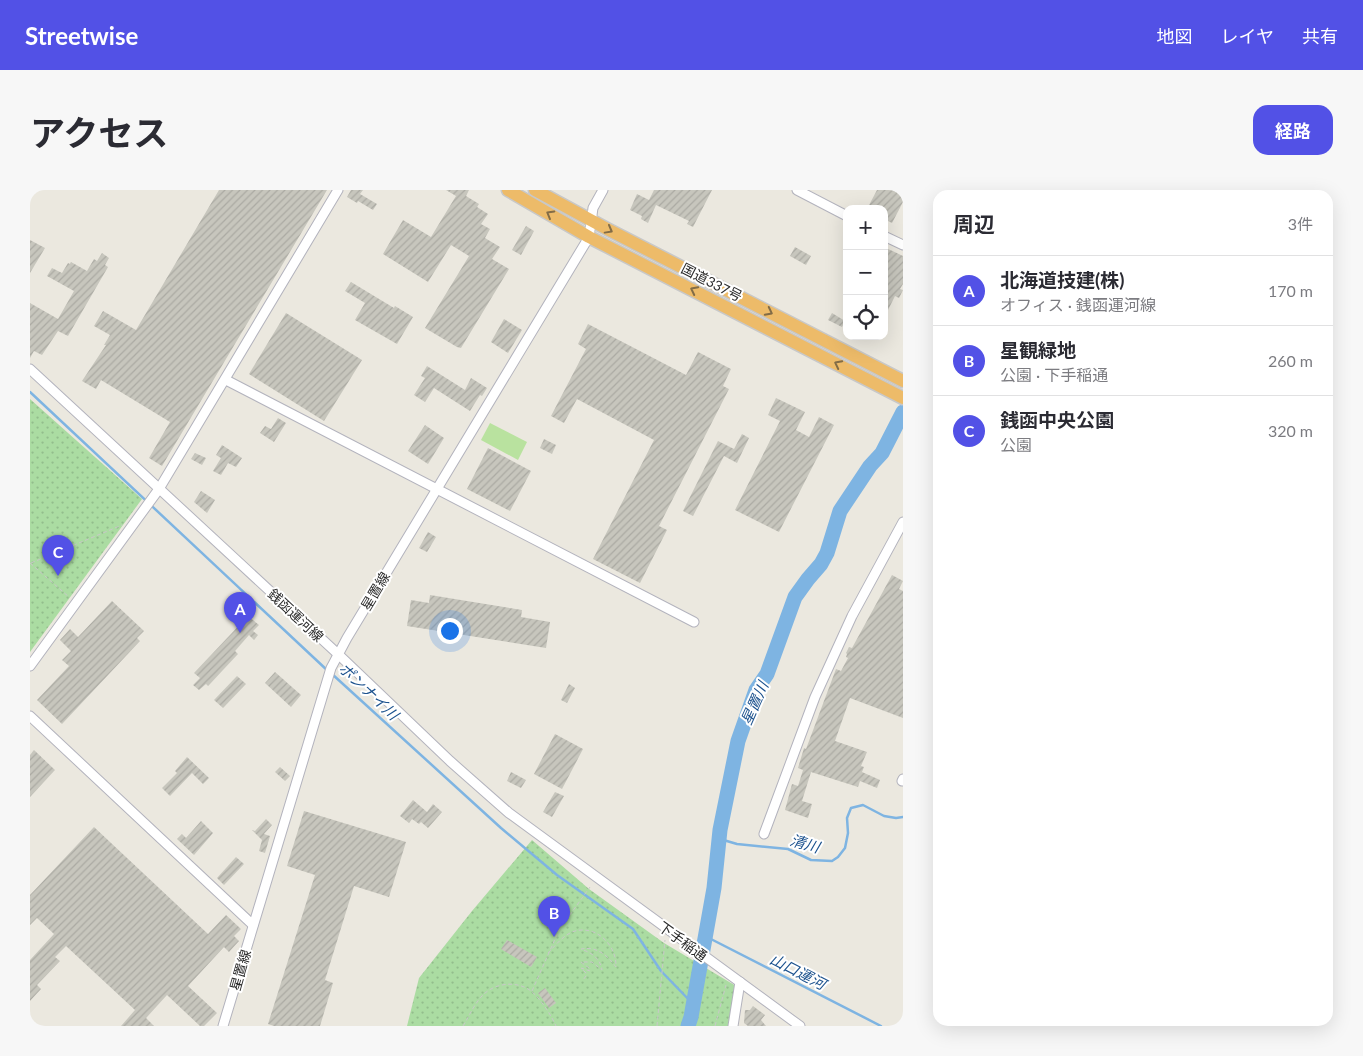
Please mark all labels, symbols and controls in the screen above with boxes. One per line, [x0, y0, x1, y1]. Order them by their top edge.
text: Streetwise [25, 21, 138, 50]
text: 地図 [1157, 25, 1193, 47]
text: レイヤ [1221, 25, 1274, 47]
text: 共有 [1302, 25, 1338, 47]
button: 経路 [1253, 105, 1333, 155]
text: アクセス [30, 111, 168, 153]
map controls [843, 205, 888, 340]
button: + [843, 205, 888, 250]
one-way arrow [546, 211, 555, 221]
text: 周辺 [953, 211, 995, 236]
text: 3件 [1288, 214, 1313, 233]
one-way arrow [604, 224, 613, 234]
button: − [843, 250, 888, 295]
street label: 国道337号 [679, 259, 745, 305]
text: 北海道技建(株) [1000, 268, 1124, 291]
text: A [963, 281, 975, 300]
text: 170 m [1268, 281, 1313, 300]
one-way arrow [690, 286, 699, 296]
button: locate [843, 295, 888, 340]
text: オフィス · 銭函運河線 [1000, 295, 1156, 314]
one-way arrow [764, 306, 773, 316]
text: 星観緑地 [1000, 338, 1076, 361]
text: B [964, 351, 974, 370]
text: 260 m [1268, 351, 1313, 370]
one-way arrow [835, 360, 844, 370]
text: 公園 · 下手稲通 [1000, 365, 1108, 384]
text: 銭函中央公園 [1000, 408, 1114, 431]
text: C [964, 421, 974, 440]
text: 320 m [1268, 421, 1313, 440]
text: 公園 [1000, 435, 1032, 454]
pin: C [42, 535, 74, 576]
street label: 星置線 [357, 569, 393, 613]
street label: 銭函運河線 [265, 585, 327, 645]
pin: A [224, 592, 256, 633]
your location [437, 618, 463, 644]
water label: ポンナイ川 [335, 659, 404, 725]
water label: 星置川 [737, 677, 772, 727]
water label: 清川 [788, 830, 824, 856]
pin: B [538, 896, 570, 937]
street label: 下手稲通 [655, 918, 711, 964]
street label: 星置線 [226, 947, 254, 993]
water label: 山口運河 [767, 949, 831, 994]

